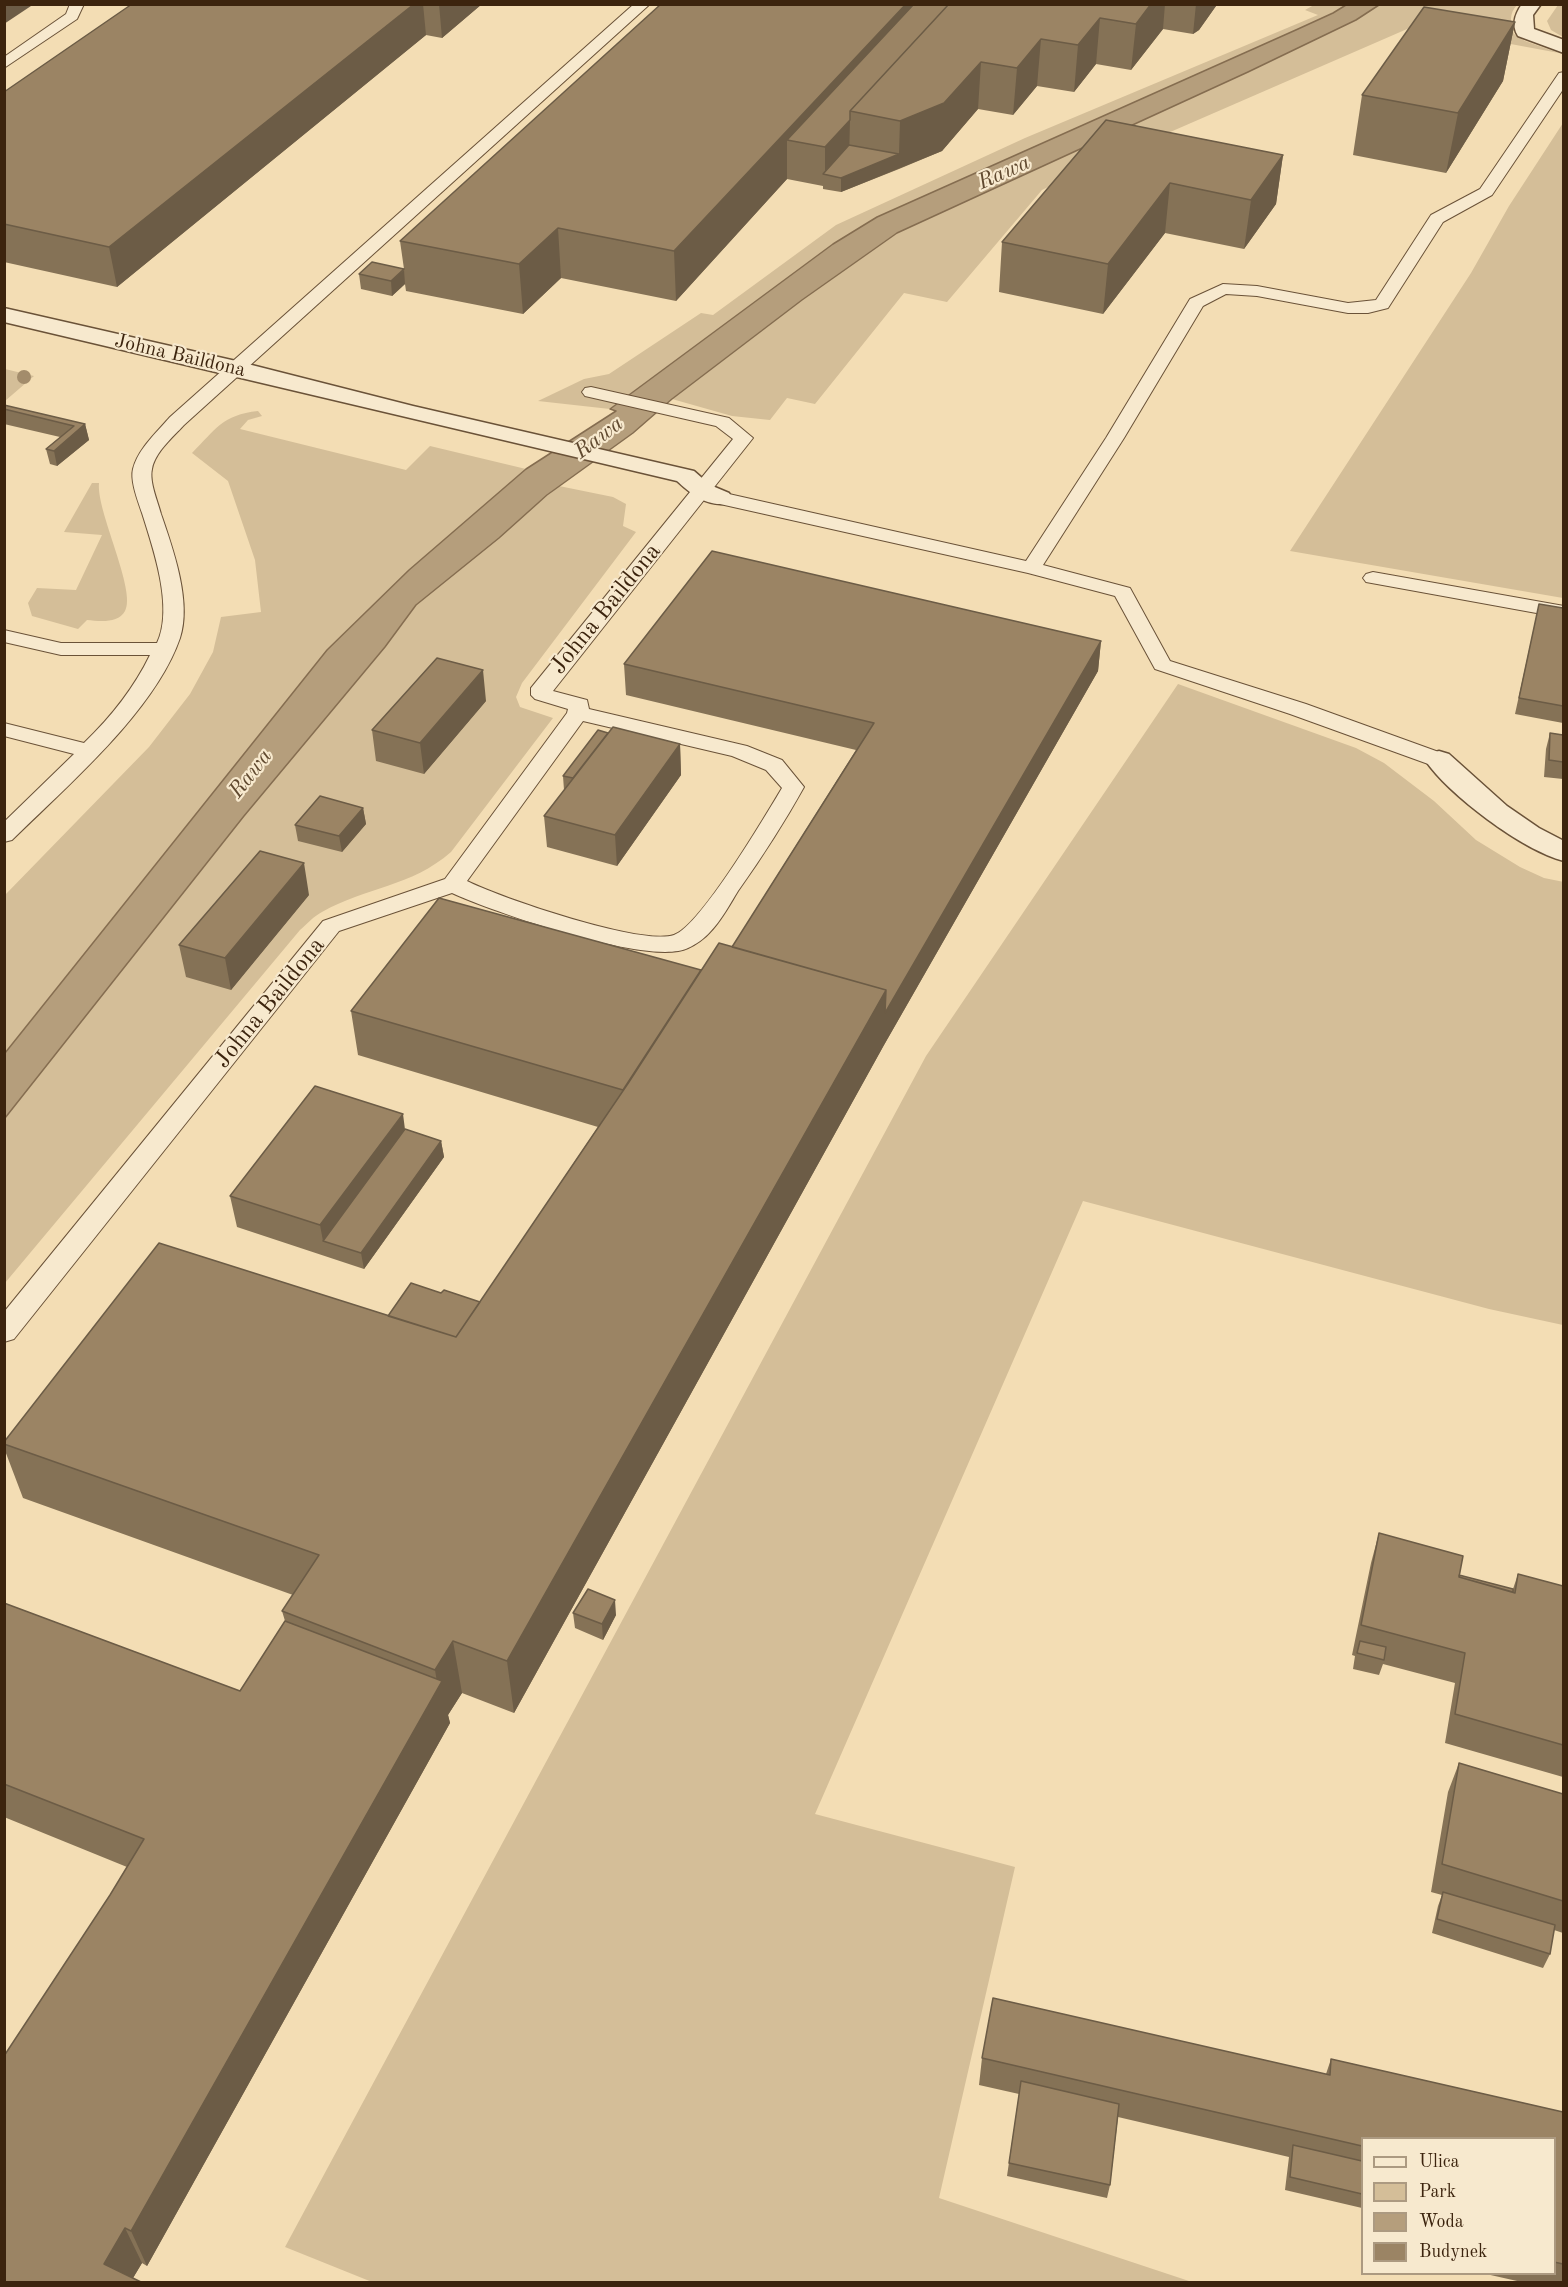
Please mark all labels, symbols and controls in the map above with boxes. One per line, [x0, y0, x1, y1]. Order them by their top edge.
water label: Rawa [973, 150, 1035, 196]
street label: Johna Baildona [112, 329, 248, 383]
water label: Rawa [569, 411, 629, 465]
street label: Johna Baildona [544, 538, 668, 680]
water label: Rawa [224, 744, 278, 804]
street label: Johna Baildona [208, 932, 332, 1074]
legend [1361, 2137, 1556, 2275]
text: Ulica [1419, 2153, 1460, 2171]
text: Park [1419, 2183, 1456, 2201]
text: Woda [1419, 2213, 1464, 2231]
text: Budynek [1419, 2243, 1487, 2261]

